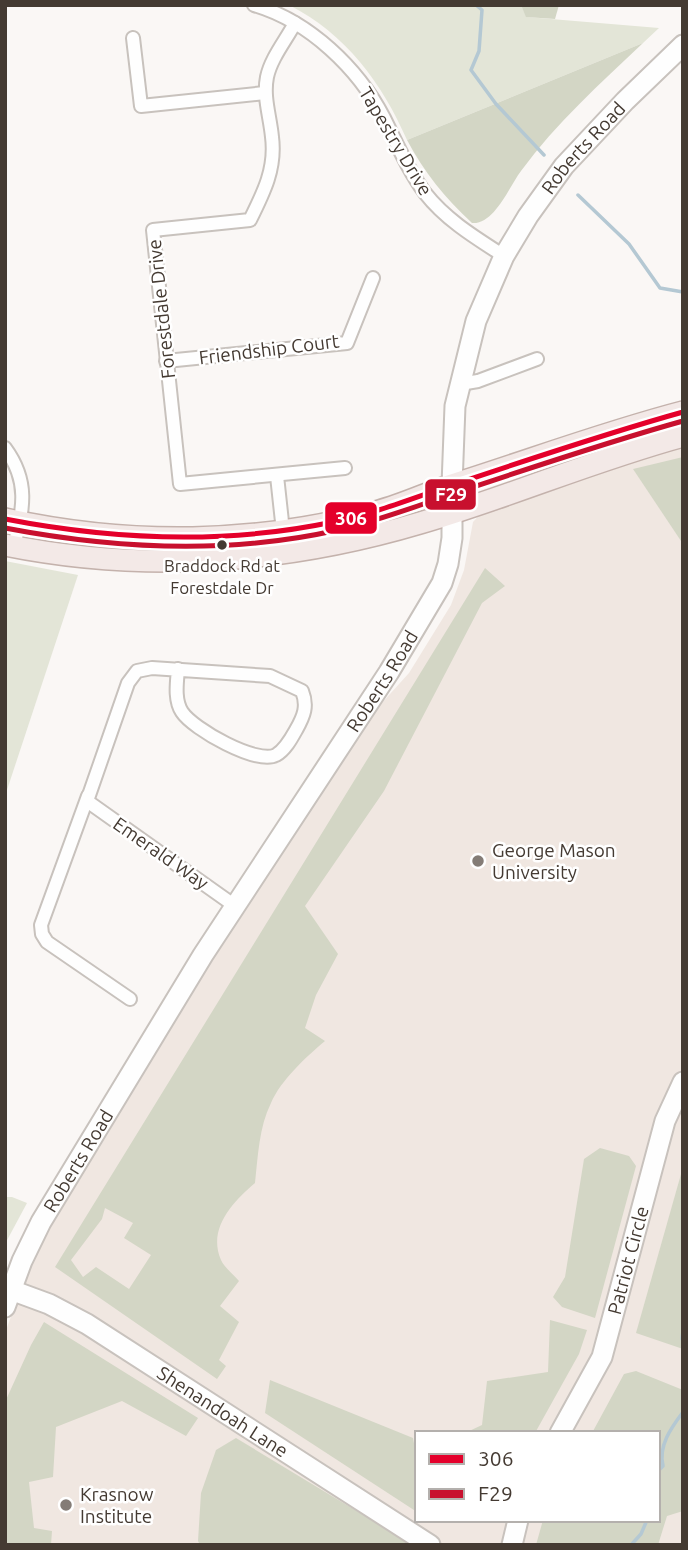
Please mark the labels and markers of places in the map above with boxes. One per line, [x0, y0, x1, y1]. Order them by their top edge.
marker: Braddock Rd at Forestdale Dr [215, 538, 229, 552]
place label: Braddock Rd at Forestdale Dr [164, 556, 280, 597]
place label: George Mason University [492, 839, 616, 883]
marker: George Mason University [470, 853, 486, 869]
place label: Krasnow Institute [80, 1483, 154, 1527]
marker: Krasnow Institute [58, 1497, 74, 1513]

